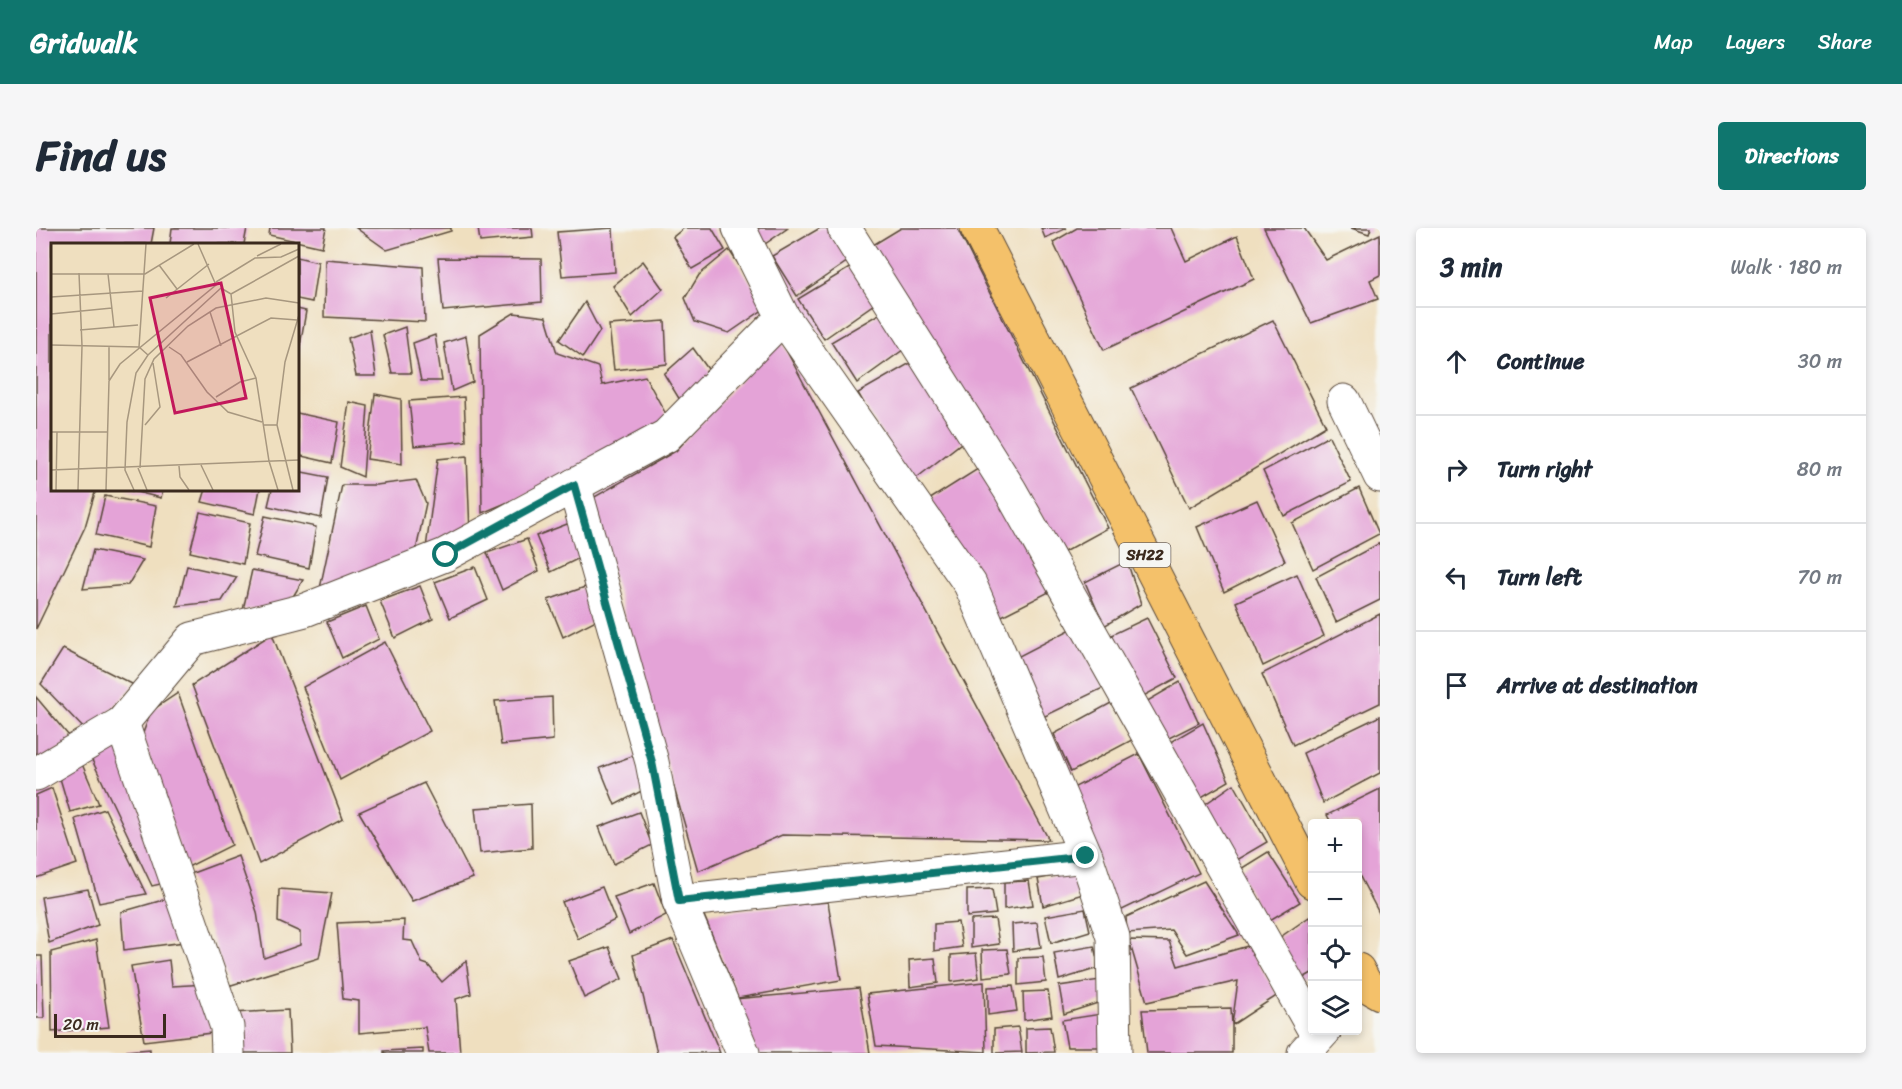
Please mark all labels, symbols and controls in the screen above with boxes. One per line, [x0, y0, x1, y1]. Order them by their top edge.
text: Gridwalk [30, 18, 138, 67]
text: Map [1654, 23, 1693, 61]
text: Layers [1726, 23, 1785, 61]
text: Share [1818, 23, 1872, 61]
text: Find us [36, 119, 166, 193]
button: Directions [1718, 122, 1866, 190]
inset map [51, 243, 298, 490]
text: 3 min [1440, 244, 1502, 290]
text: Walk · 180 m [1731, 250, 1842, 285]
text: Continue [1497, 342, 1585, 381]
text: 30 m [1798, 344, 1842, 379]
icon: ahead [1440, 345, 1473, 378]
text: Turn right [1497, 450, 1592, 489]
text: 80 m [1797, 452, 1842, 487]
icon: right [1440, 453, 1473, 486]
route start [432, 541, 458, 567]
road number: SH22 [1120, 543, 1170, 567]
text: Turn left [1497, 558, 1582, 597]
text: 70 m [1797, 560, 1842, 595]
icon: left [1440, 561, 1473, 594]
text: Arrive at destination [1497, 666, 1698, 705]
icon: arrive [1440, 669, 1473, 702]
map controls [1308, 819, 1362, 1035]
button: + [1308, 819, 1362, 873]
route end [1072, 842, 1098, 868]
button: − [1308, 873, 1362, 927]
button: locate [1308, 927, 1362, 981]
button: layers [1308, 981, 1362, 1035]
text: 20 m [63, 1010, 99, 1039]
scale bar [54, 1011, 166, 1038]

